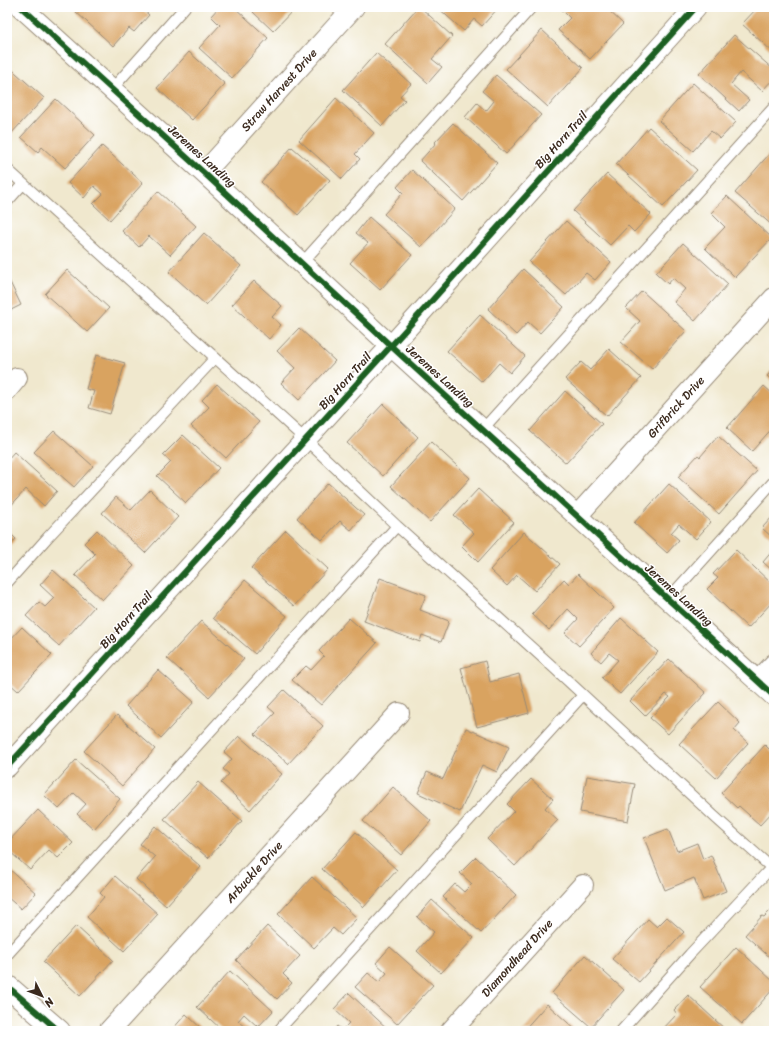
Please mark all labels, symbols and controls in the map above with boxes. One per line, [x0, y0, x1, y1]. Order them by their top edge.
street label: Straw Harvest Drive [235, 43, 323, 137]
street label: Big Horn Trail [529, 106, 594, 174]
street label: Jeremes Landing [162, 118, 241, 193]
street label: Jeremes Landing [400, 338, 479, 413]
street label: Big Horn Trail [313, 347, 378, 415]
street label: Grifbrick Drive [642, 371, 710, 443]
street label: Jeremes Landing [639, 557, 718, 632]
street label: Big Horn Trail [94, 586, 159, 654]
street label: Arbuckle Drive [219, 836, 288, 909]
street label: Diamondhead Drive [476, 914, 558, 1002]
north arrow [22, 976, 62, 1016]
text: N [39, 992, 59, 1012]

